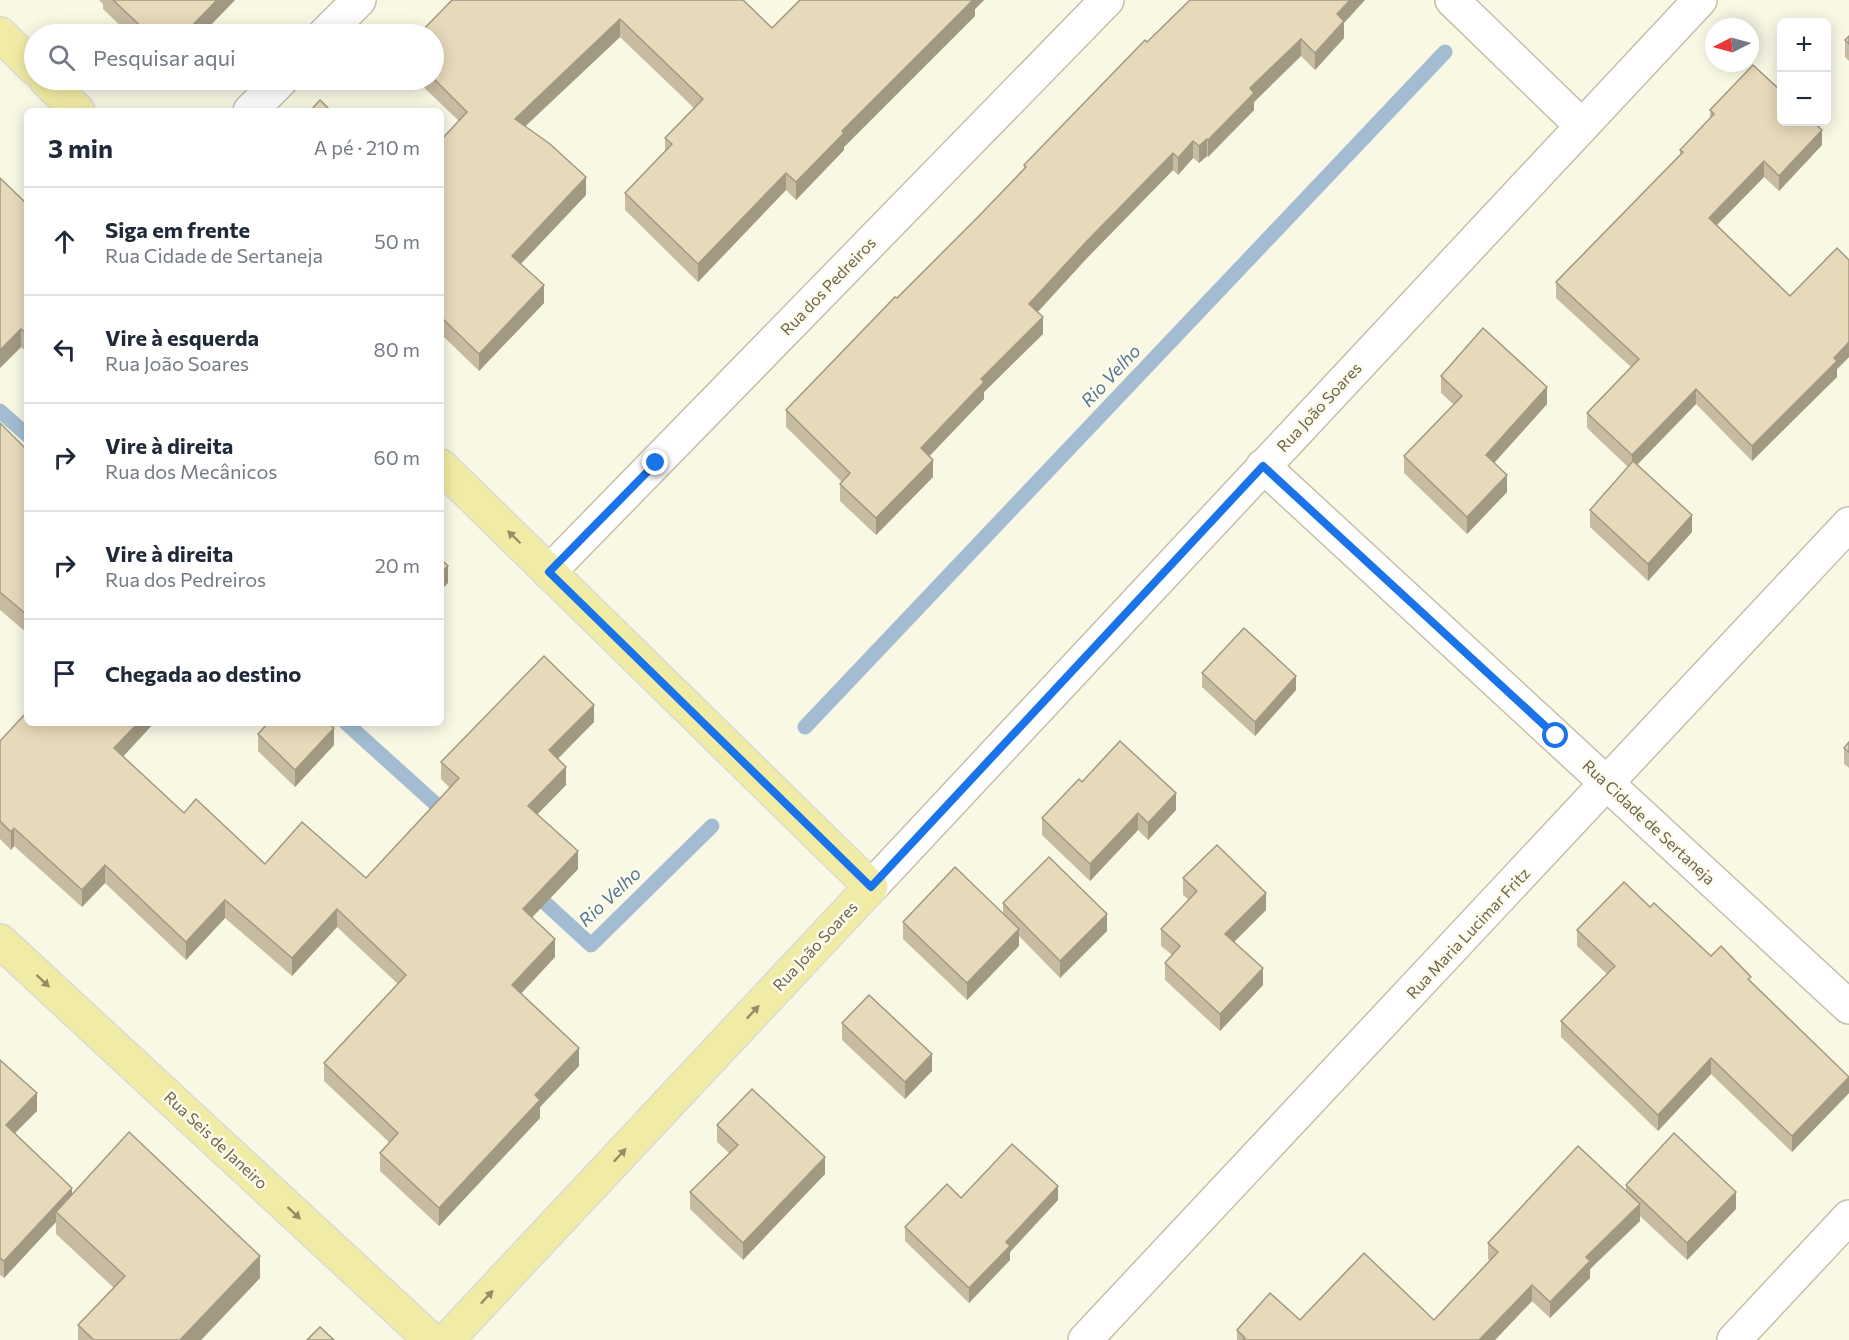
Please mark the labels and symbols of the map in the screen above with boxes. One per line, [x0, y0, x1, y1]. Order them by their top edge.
north arrow [1705, 18, 1759, 72]
street label: Rua dos Pedreiros [776, 233, 879, 339]
water label: Rio Velho [1076, 340, 1145, 411]
street label: Rua João Soares [1272, 358, 1365, 455]
route end [642, 449, 668, 475]
one-way arrow [507, 531, 521, 545]
route start [1542, 722, 1568, 748]
street label: Rua Cidade de Sertaneja [1579, 755, 1720, 888]
water label: Rio Velho [574, 862, 645, 931]
street label: Rua Maria Lucimar Fritz [1402, 863, 1533, 1002]
street label: Rua João Soares [768, 897, 861, 994]
one-way arrow [36, 973, 50, 987]
one-way arrow [746, 1005, 760, 1020]
street label: Rua Seis de Janeiro [161, 1087, 272, 1192]
one-way arrow [613, 1148, 626, 1163]
one-way arrow [286, 1206, 301, 1219]
one-way arrow [479, 1291, 493, 1305]

